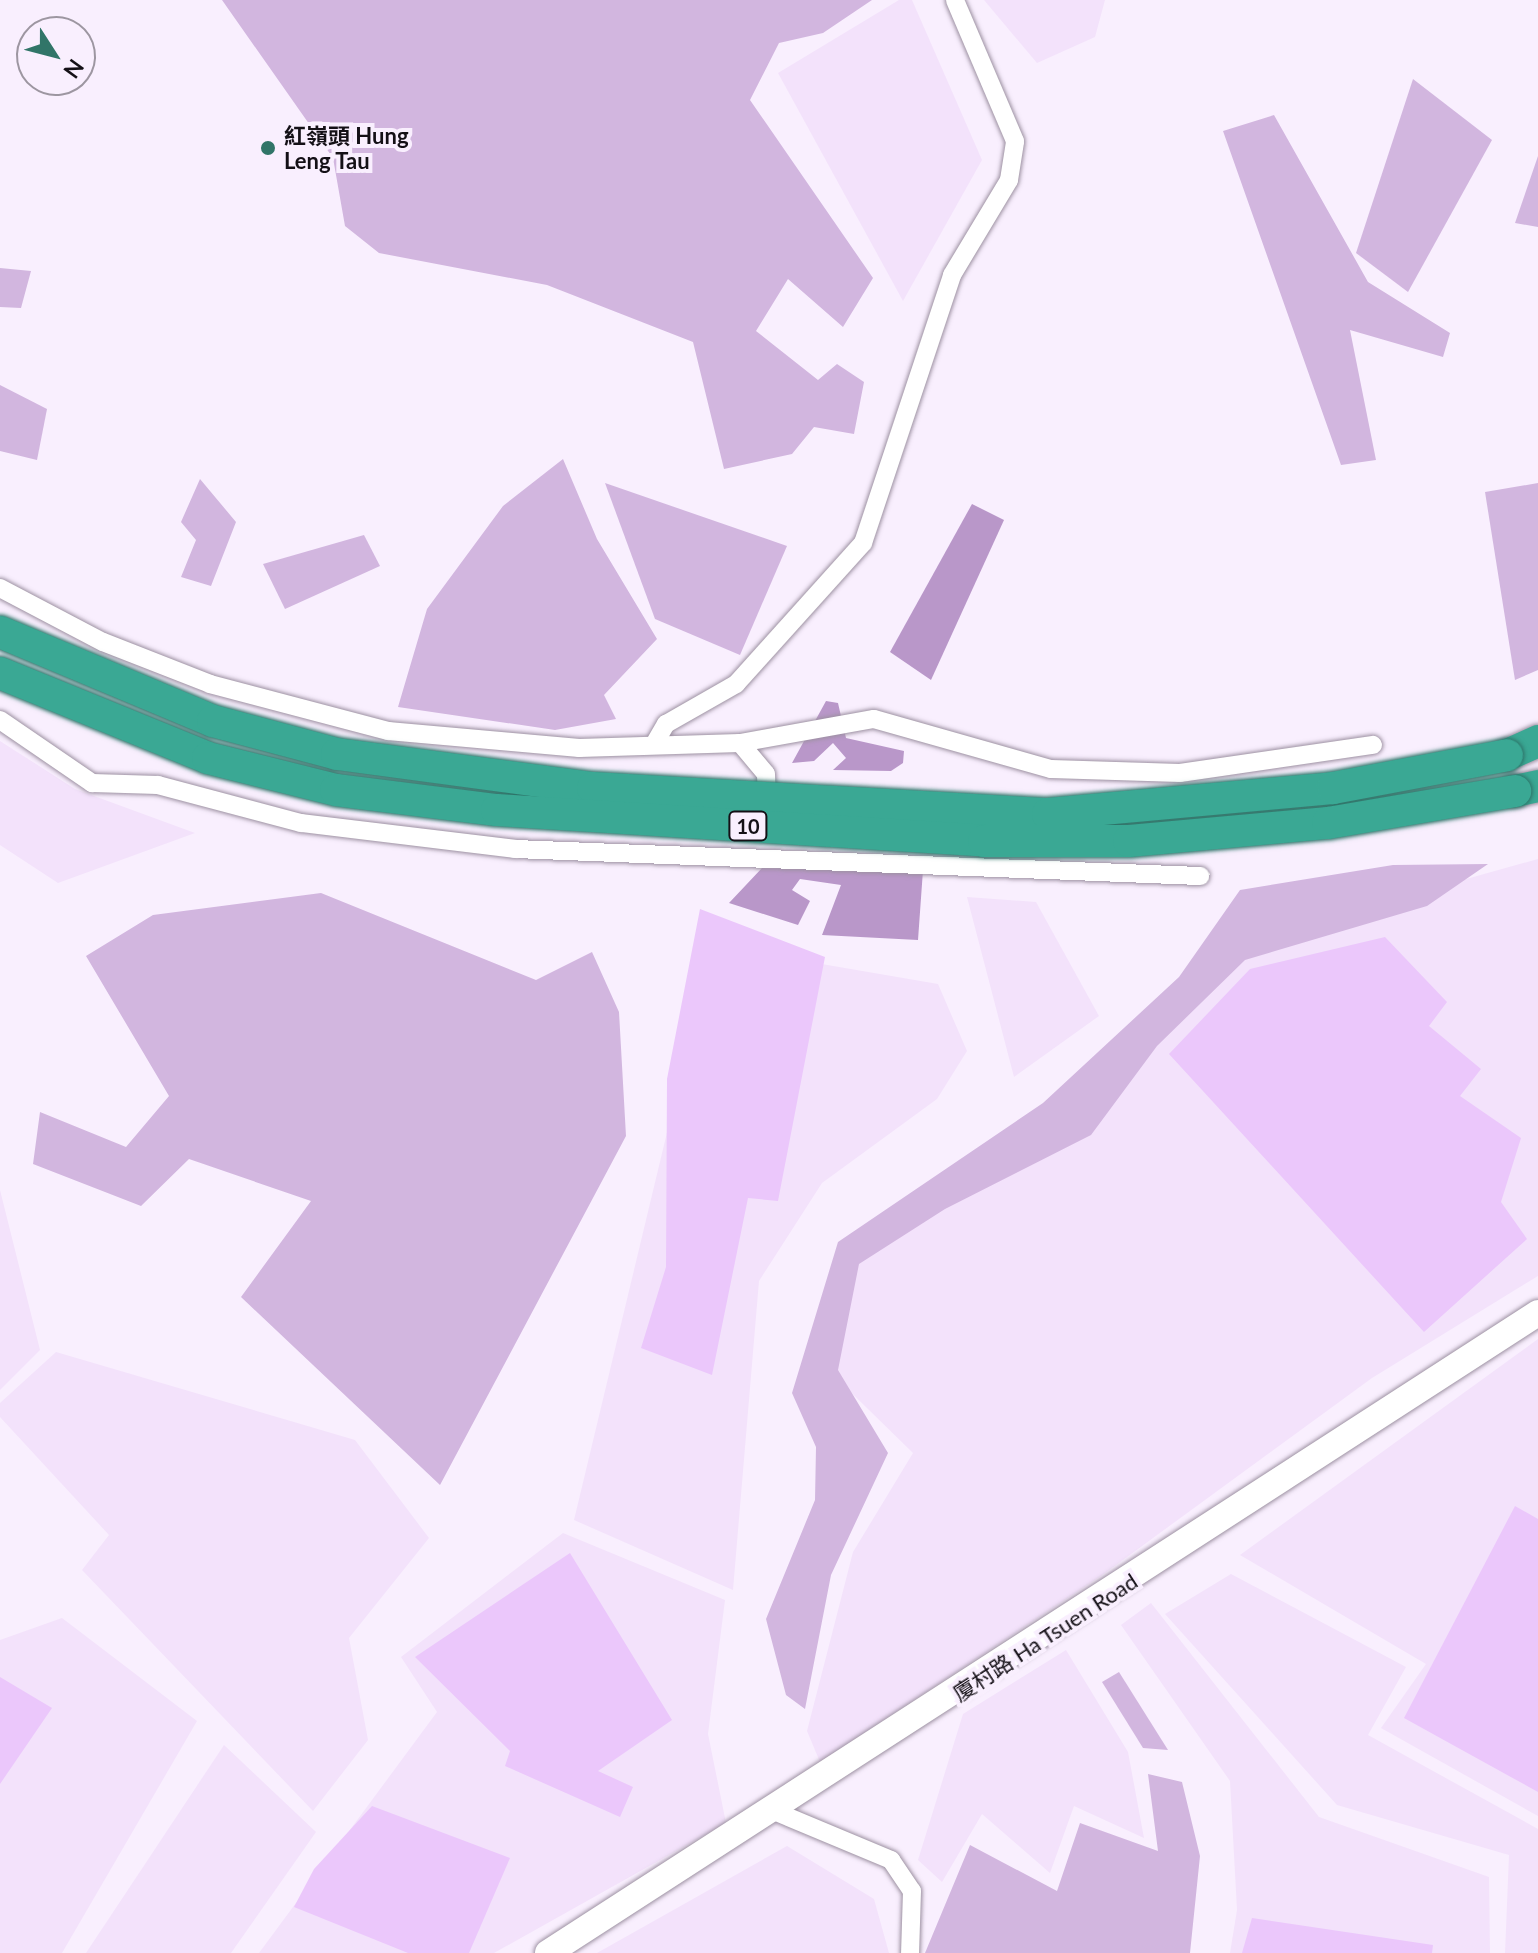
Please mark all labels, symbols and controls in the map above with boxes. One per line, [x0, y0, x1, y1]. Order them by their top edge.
north arrow [16, 16, 96, 96]
text: N [58, 54, 90, 84]
place label: 紅嶺頭 Hung Leng Tau [284, 122, 409, 174]
marker: 紅嶺頭 Hung Leng Tau [259, 139, 277, 157]
road number: 10 [728, 810, 768, 842]
street label: 廈村路 Ha Tsuen Road [948, 1567, 1142, 1707]

